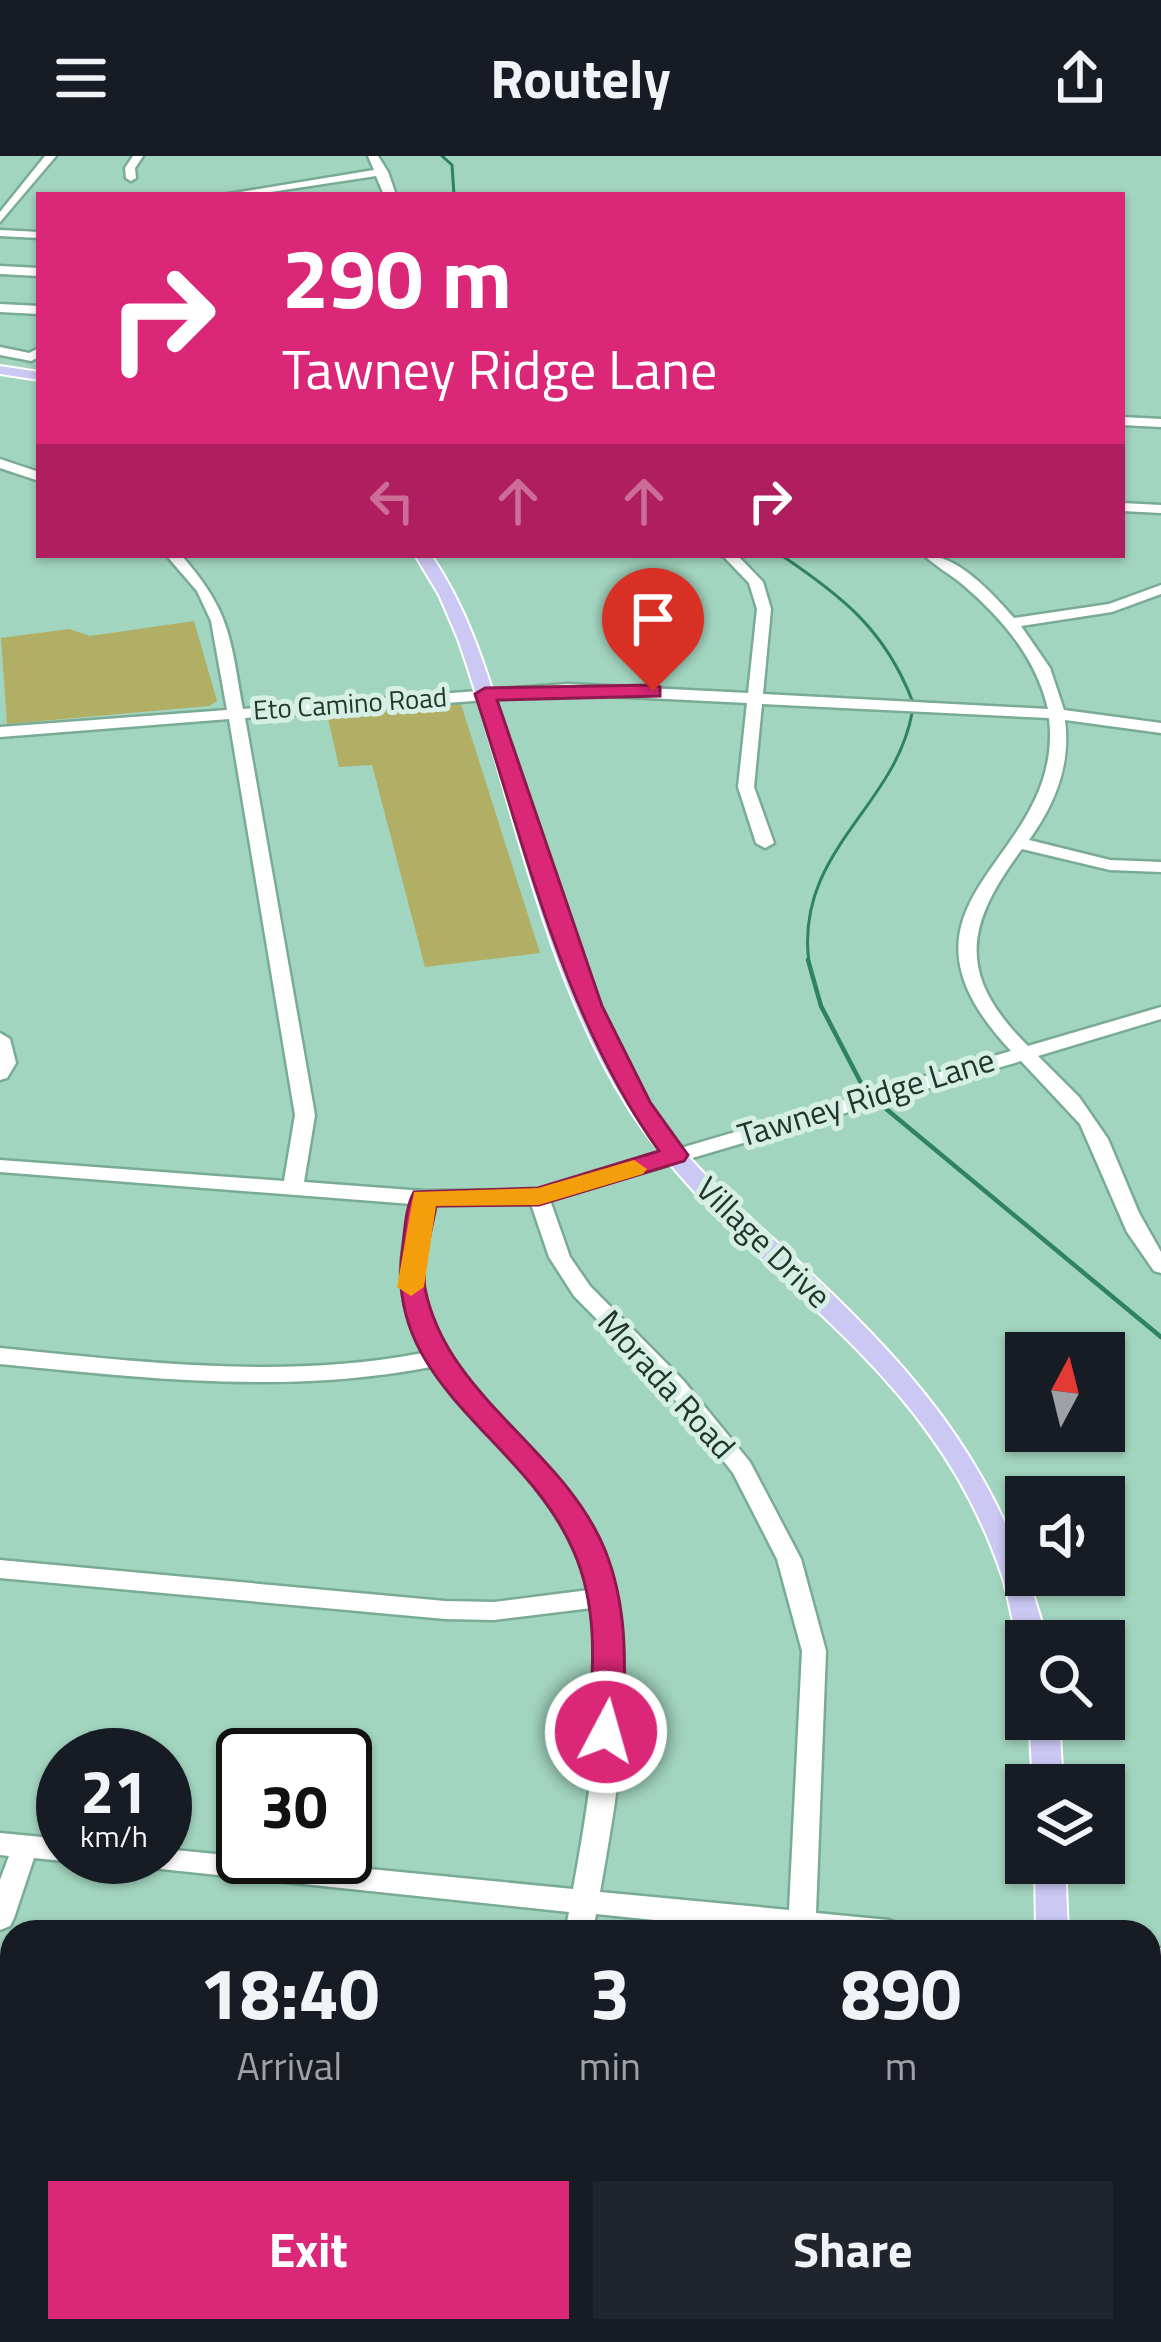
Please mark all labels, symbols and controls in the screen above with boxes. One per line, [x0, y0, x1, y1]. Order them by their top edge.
text: Routely [490, 37, 671, 119]
icon: menu [48, 45, 114, 111]
icon: share [1047, 45, 1113, 111]
text: 290 m [282, 213, 512, 341]
icon: right [84, 240, 240, 396]
text: Tawney Ridge Lane [282, 328, 717, 410]
icon: left [359, 468, 425, 534]
icon: ahead [485, 468, 551, 534]
icon: ahead [611, 468, 677, 534]
icon: right [737, 468, 803, 534]
pin [602, 568, 704, 691]
icon: arrive [620, 586, 686, 652]
street label: Eto Camino Road [252, 675, 448, 730]
street label: Tawney Ridge Lane [731, 1034, 1001, 1160]
street label: Village Drive [685, 1165, 843, 1319]
street label: Morada Road [586, 1298, 748, 1470]
north arrow [1005, 1332, 1125, 1452]
map controls [1005, 1332, 1125, 1884]
button: sound [1005, 1476, 1125, 1596]
button: search [1005, 1620, 1125, 1740]
position arrow [543, 1669, 669, 1795]
speed limit sign: 30 [216, 1728, 372, 1884]
text: 21 [80, 1745, 148, 1836]
button: layers [1005, 1764, 1125, 1884]
text: km/h [80, 1813, 148, 1859]
text: 18:40 [200, 1937, 379, 2047]
text: 3 [590, 1937, 630, 2047]
text: 890 [840, 1937, 961, 2047]
text: Arrival [237, 2036, 342, 2095]
text: min [579, 2036, 641, 2095]
text: m [885, 2036, 917, 2095]
button: Exit [48, 2181, 569, 2319]
button: Share [593, 2181, 1113, 2319]

